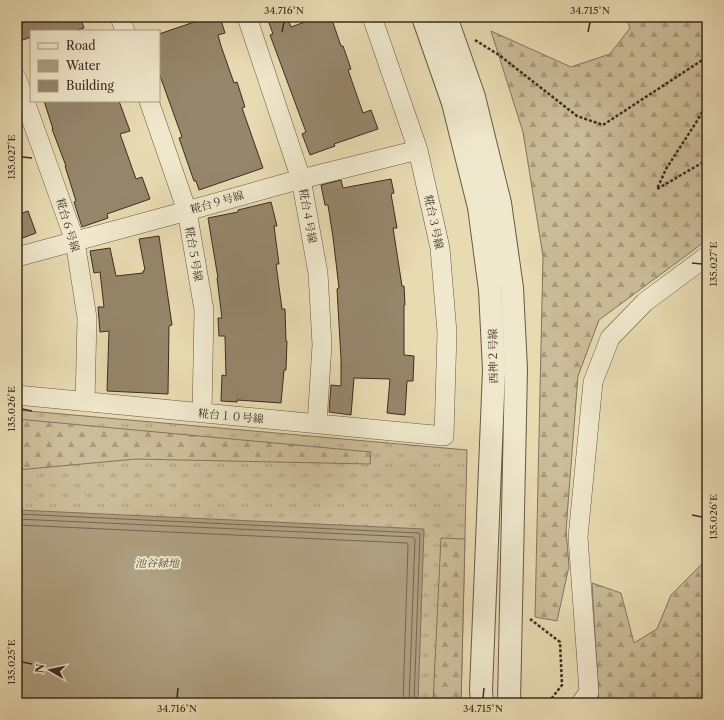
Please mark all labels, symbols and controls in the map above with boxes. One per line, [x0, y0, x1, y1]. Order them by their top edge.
text: 34.716°N [264, 4, 304, 17]
text: 34.715°N [570, 4, 610, 17]
legend [30, 30, 160, 102]
text: Road [66, 38, 96, 53]
text: Water [65, 58, 100, 73]
text: Building [66, 78, 114, 93]
text: 135.027°E [5, 134, 18, 179]
street label: 糀台９号線 [189, 188, 245, 216]
street label: 糀台４号線 [296, 188, 320, 244]
street label: 糀台３号線 [421, 194, 447, 250]
street label: 糀台６号線 [53, 197, 83, 253]
street label: 糀台５号線 [182, 226, 206, 282]
text: 135.027°E [707, 241, 720, 286]
street label: 西神２号線 [486, 328, 500, 384]
text: 135.026°E [5, 386, 18, 432]
street label: 糀台１０号線 [198, 406, 264, 426]
text: 135.026°E [707, 494, 720, 540]
park label: 池谷緑地 [135, 556, 180, 570]
text: 135.025°E [5, 639, 18, 685]
north arrow [30, 650, 70, 690]
text: N [32, 662, 48, 674]
text: 34.716°N [157, 702, 197, 715]
text: 34.715°N [463, 702, 503, 715]

